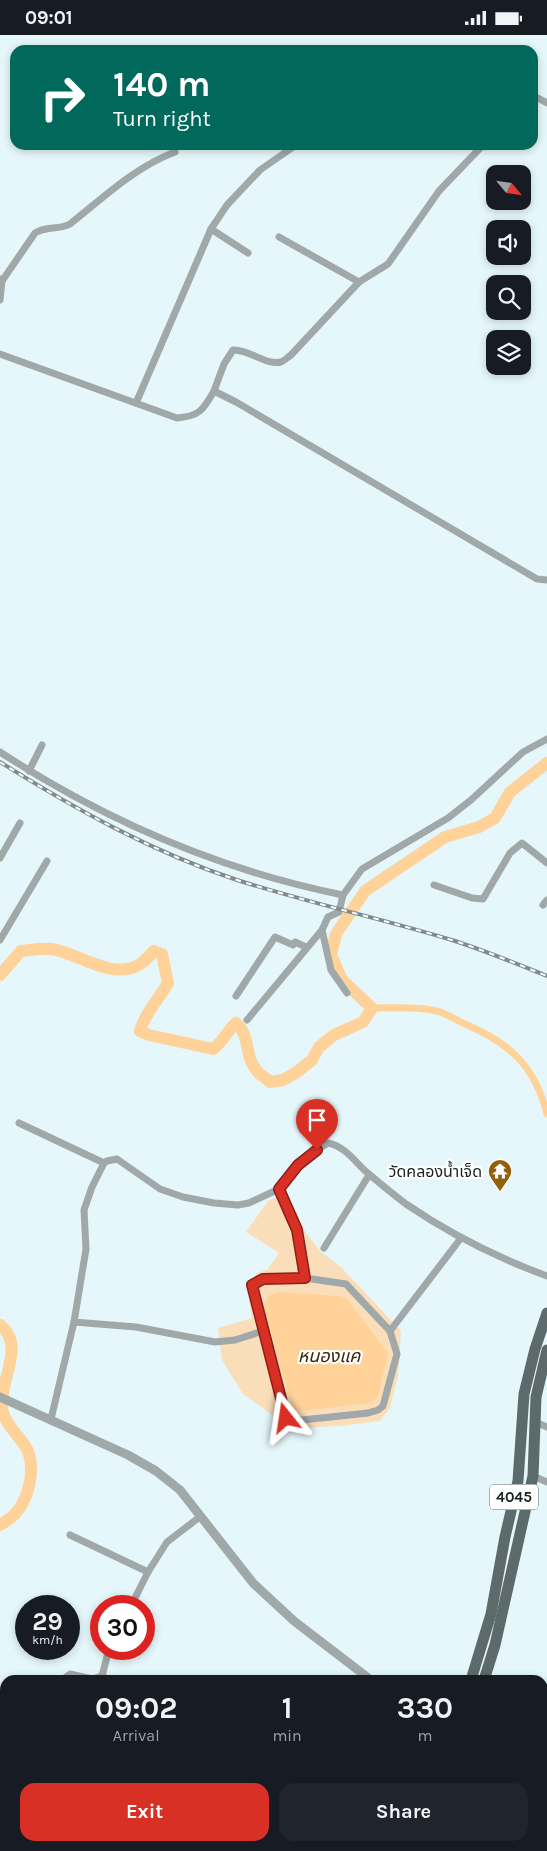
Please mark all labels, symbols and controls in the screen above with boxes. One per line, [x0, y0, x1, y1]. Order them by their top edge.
text: 09:01 [25, 7, 73, 29]
text: 140 m [113, 64, 211, 105]
icon: right [30, 65, 95, 130]
text: Turn right [113, 106, 211, 132]
north arrow [486, 165, 531, 210]
map controls [486, 165, 531, 375]
button: sound [486, 220, 531, 265]
button: search [486, 275, 531, 320]
button: layers [486, 330, 531, 375]
pin [296, 1099, 338, 1150]
icon: arrive [303, 1106, 331, 1134]
temple icon: วัดคลองน้ำเจ็ด [487, 1158, 513, 1192]
place label: วัดคลองน้ำเจ็ด [389, 1160, 482, 1181]
water label: หนองแค [298, 1345, 361, 1367]
position arrow [259, 1391, 311, 1443]
road number: 4045 [490, 1485, 538, 1509]
speed limit sign: 30 [90, 1595, 155, 1660]
text: 29 [32, 1607, 63, 1636]
text: km/h [32, 1633, 63, 1647]
text: 09:02 [95, 1690, 177, 1726]
text: 1 [282, 1690, 292, 1726]
text: 330 [397, 1690, 453, 1726]
text: Arrival [113, 1726, 160, 1745]
text: min [272, 1726, 302, 1745]
text: m [417, 1726, 432, 1745]
button: Exit [20, 1783, 269, 1841]
button: Share [279, 1783, 528, 1841]

